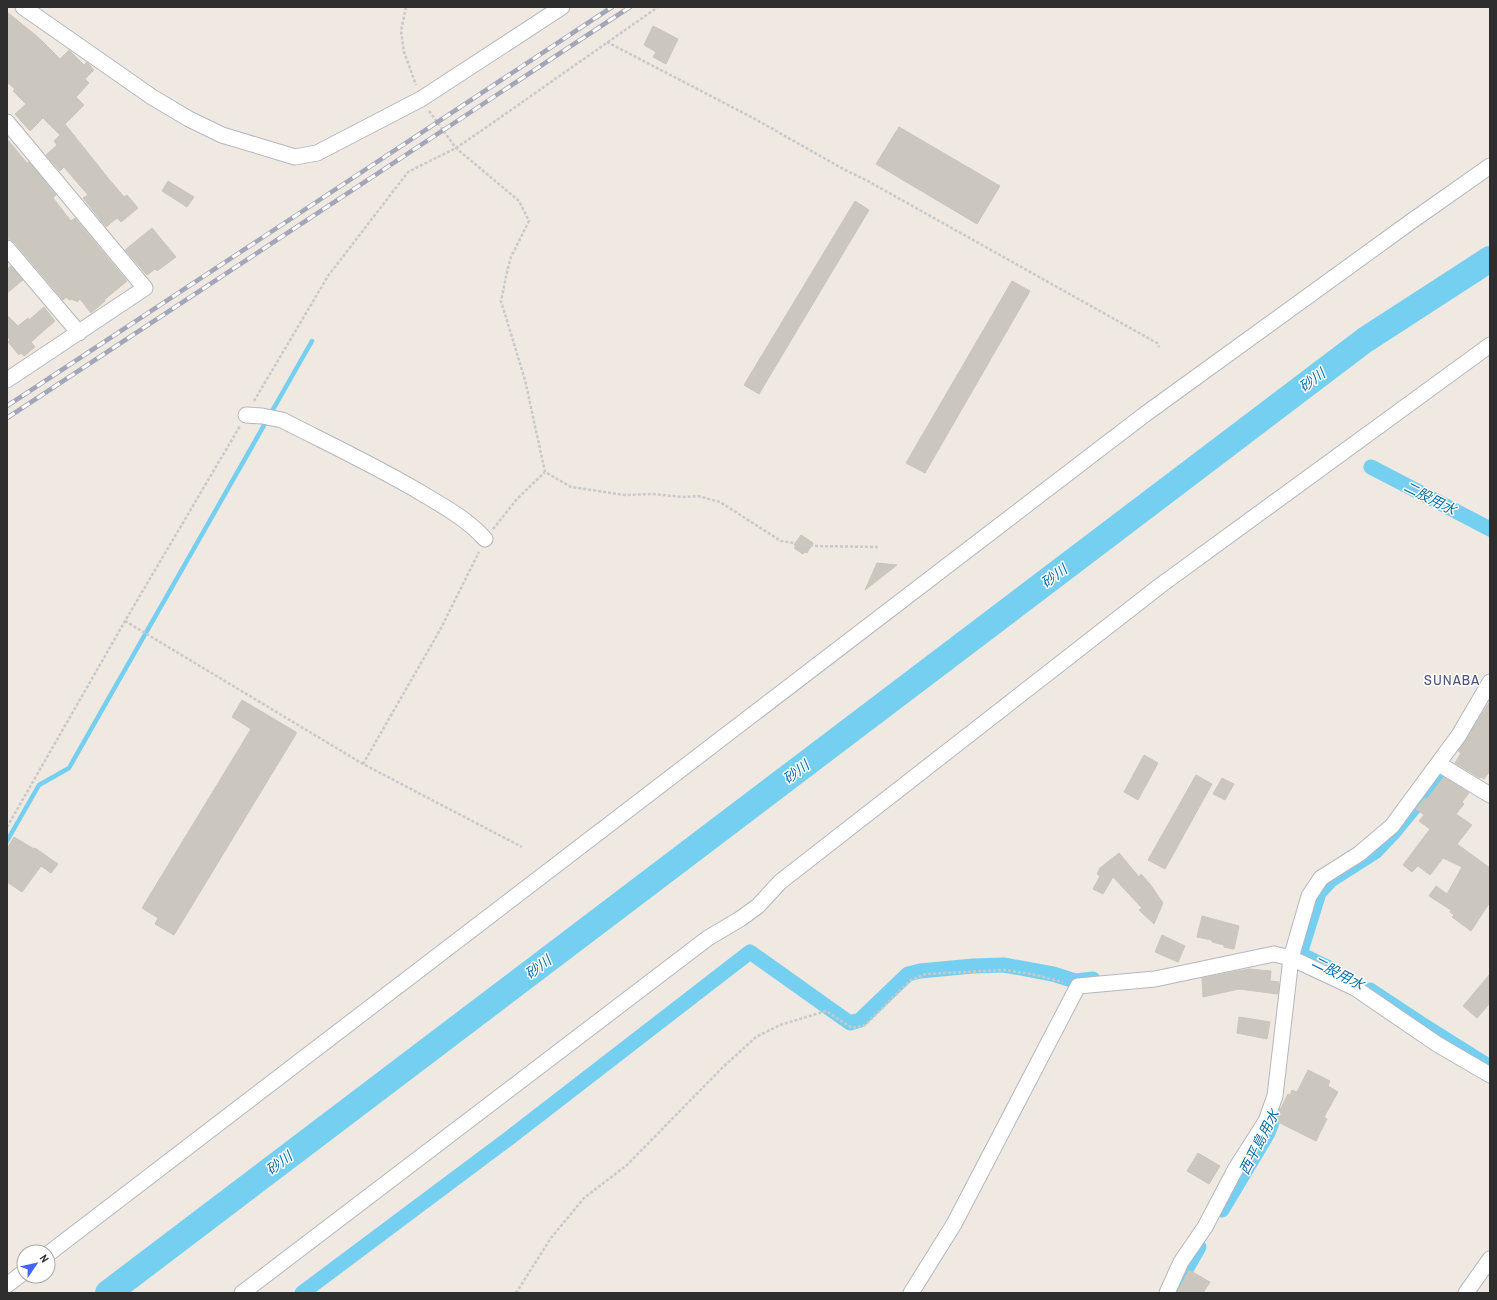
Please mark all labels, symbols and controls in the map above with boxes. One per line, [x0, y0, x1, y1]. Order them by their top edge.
water label: 砂川 [1295, 363, 1330, 396]
water label: 二股用水 [1401, 477, 1461, 520]
water label: 砂川 [1037, 559, 1072, 592]
district label: SUNABA [1424, 669, 1480, 690]
water label: 砂川 [779, 755, 814, 788]
water label: 砂川 [521, 950, 556, 983]
water label: 二股用水 [1309, 952, 1369, 995]
water label: 西平島用水 [1235, 1105, 1284, 1177]
water label: 砂川 [262, 1146, 297, 1179]
north arrow [16, 1244, 56, 1284]
text: N [37, 1252, 52, 1265]

